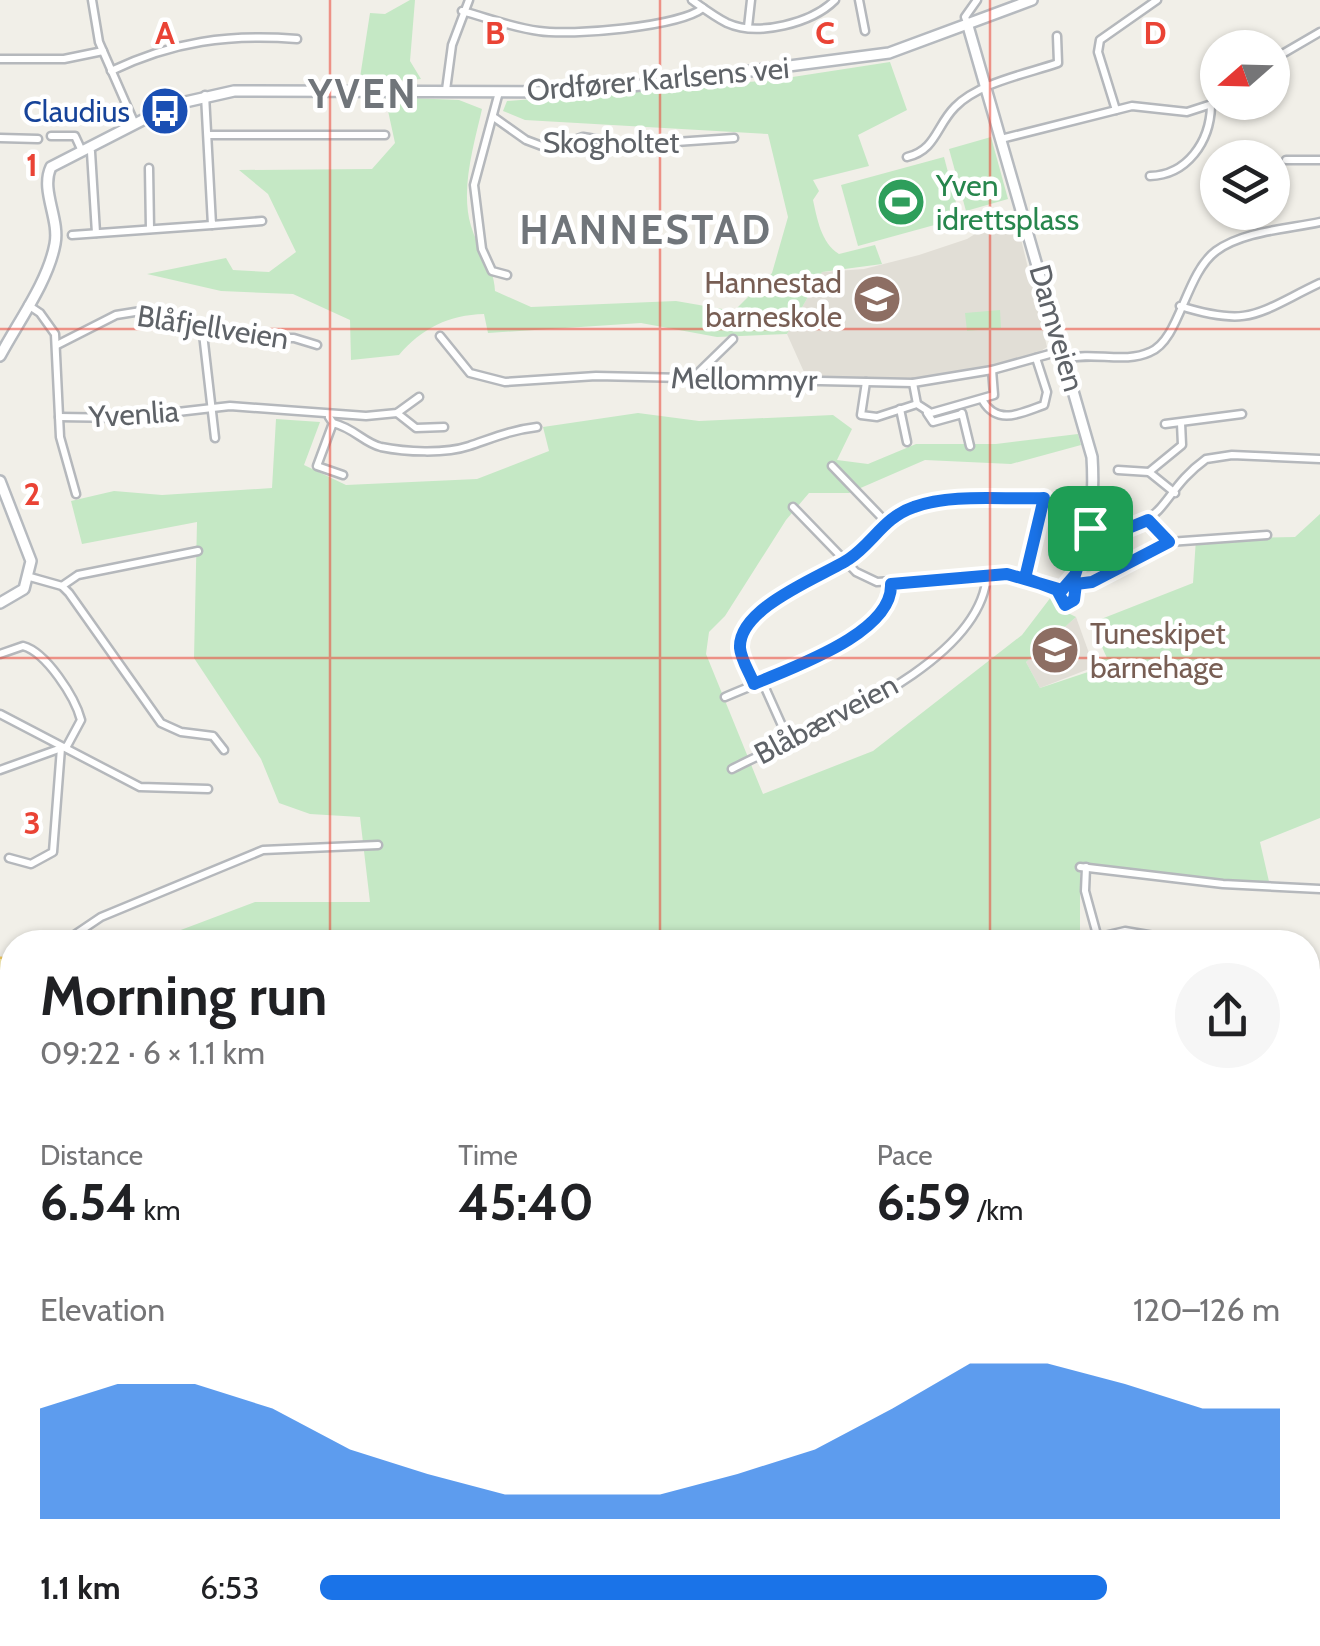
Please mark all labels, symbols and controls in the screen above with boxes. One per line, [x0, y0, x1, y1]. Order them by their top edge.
text: A [155, 13, 175, 52]
text: B [485, 13, 505, 52]
text: C [815, 13, 835, 52]
text: D [1143, 13, 1167, 52]
north arrow [1200, 30, 1290, 120]
map controls [1200, 30, 1290, 230]
street label: Ordfører Karlsens vei [525, 49, 791, 109]
district label: YVEN [307, 69, 418, 118]
bus stop icon: Claudius [139, 85, 191, 137]
place label: Claudius [23, 93, 130, 130]
street label: Skogholtet [543, 124, 679, 161]
button: layers [1200, 140, 1290, 230]
text: 1 [26, 145, 38, 184]
place label: Yven idrettsplass [935, 167, 1079, 238]
sports icon: Yven idrettsplass [875, 176, 927, 228]
district label: HANNESTAD [519, 205, 773, 254]
street label: Damveien [1021, 260, 1093, 396]
place label: Hannestad barneskole [704, 264, 842, 335]
school or university icon: Hannestad barneskole [851, 273, 903, 325]
street label: Blåfjellveien [135, 297, 291, 357]
street label: Mellommyr [670, 359, 818, 399]
street label: Yvenlia [87, 392, 181, 436]
text: 2 [24, 474, 40, 513]
pin [1048, 486, 1133, 571]
icon: arrive [1063, 501, 1118, 556]
place label: Tuneskipet barnehage [1090, 615, 1226, 686]
school or university icon: Tuneskipet barnehage [1029, 624, 1081, 676]
street label: Blåbærveien [748, 666, 904, 772]
text: 3 [23, 803, 41, 842]
text: Morning run [40, 962, 327, 1029]
button: share [1175, 963, 1280, 1068]
text: 09:22 · 6 × 1.1 km [40, 1033, 265, 1072]
text: Distance [40, 1138, 143, 1172]
text: Time [458, 1138, 518, 1172]
text: Pace [877, 1138, 933, 1172]
text: 6.54 [40, 1172, 137, 1233]
text: 45:40 [458, 1172, 594, 1233]
text: 6:59 [877, 1172, 971, 1233]
text: km [137, 1193, 181, 1227]
text: /km [971, 1193, 1023, 1227]
text: Elevation [40, 1290, 165, 1329]
text: 120–126 m [1133, 1290, 1280, 1329]
text: 1.1 km [40, 1568, 121, 1607]
text: 6:53 [200, 1568, 259, 1607]

